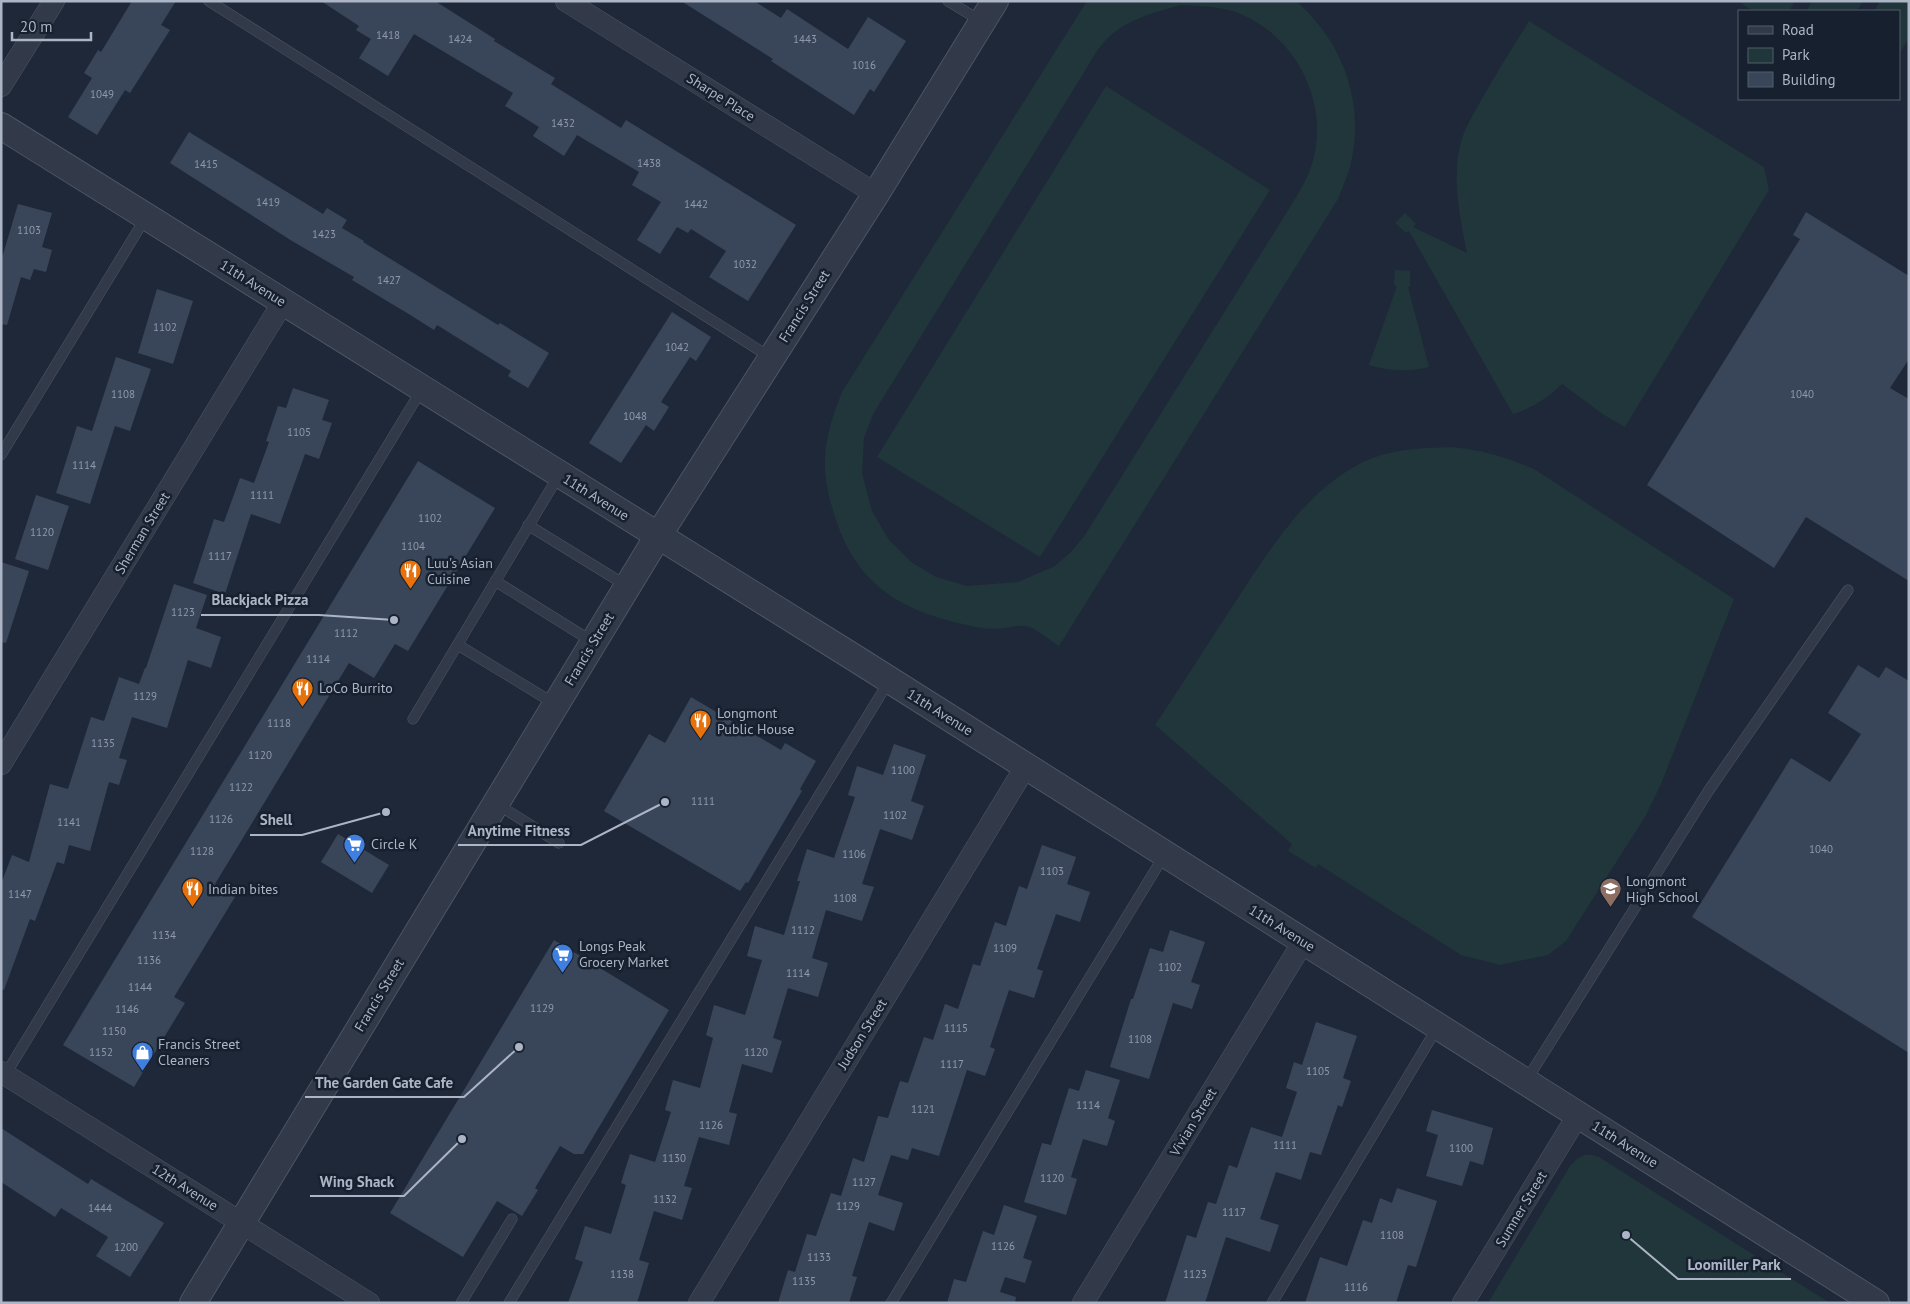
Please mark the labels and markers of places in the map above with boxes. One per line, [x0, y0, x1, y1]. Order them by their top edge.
place label: Luu's Asian Cuisine [427, 554, 493, 588]
restaurant icon: Luu's Asian Cuisine [399, 559, 423, 590]
callout: Blackjack Pizza [201, 585, 319, 615]
restaurant icon: LoCo Burrito [291, 676, 315, 707]
place label: LoCo Burrito [319, 679, 393, 697]
place label: Longmont Public House [717, 704, 794, 738]
restaurant icon: Longmont Public House [689, 709, 713, 740]
callout: Shell [250, 805, 302, 835]
callout: Anytime Fitness [458, 815, 581, 845]
supermarket icon: Circle K [343, 832, 367, 863]
place label: Circle K [371, 835, 418, 853]
place label: Longmont High School [1626, 872, 1699, 906]
restaurant icon: Indian bites [180, 877, 204, 908]
school or university icon: Longmont High School [1598, 877, 1622, 908]
place label: Indian bites [208, 880, 278, 898]
place label: Longs Peak Grocery Market [579, 937, 669, 971]
supermarket icon: Longs Peak Grocery Market [551, 942, 575, 973]
place label: Francis Street Cleaners [158, 1035, 240, 1069]
shop icon: Francis Street Cleaners [130, 1040, 154, 1071]
callout: The Garden Gate Cafe [305, 1067, 464, 1097]
callout: Wing Shack [310, 1166, 404, 1196]
callout: Loomiller Park [1678, 1249, 1791, 1279]

